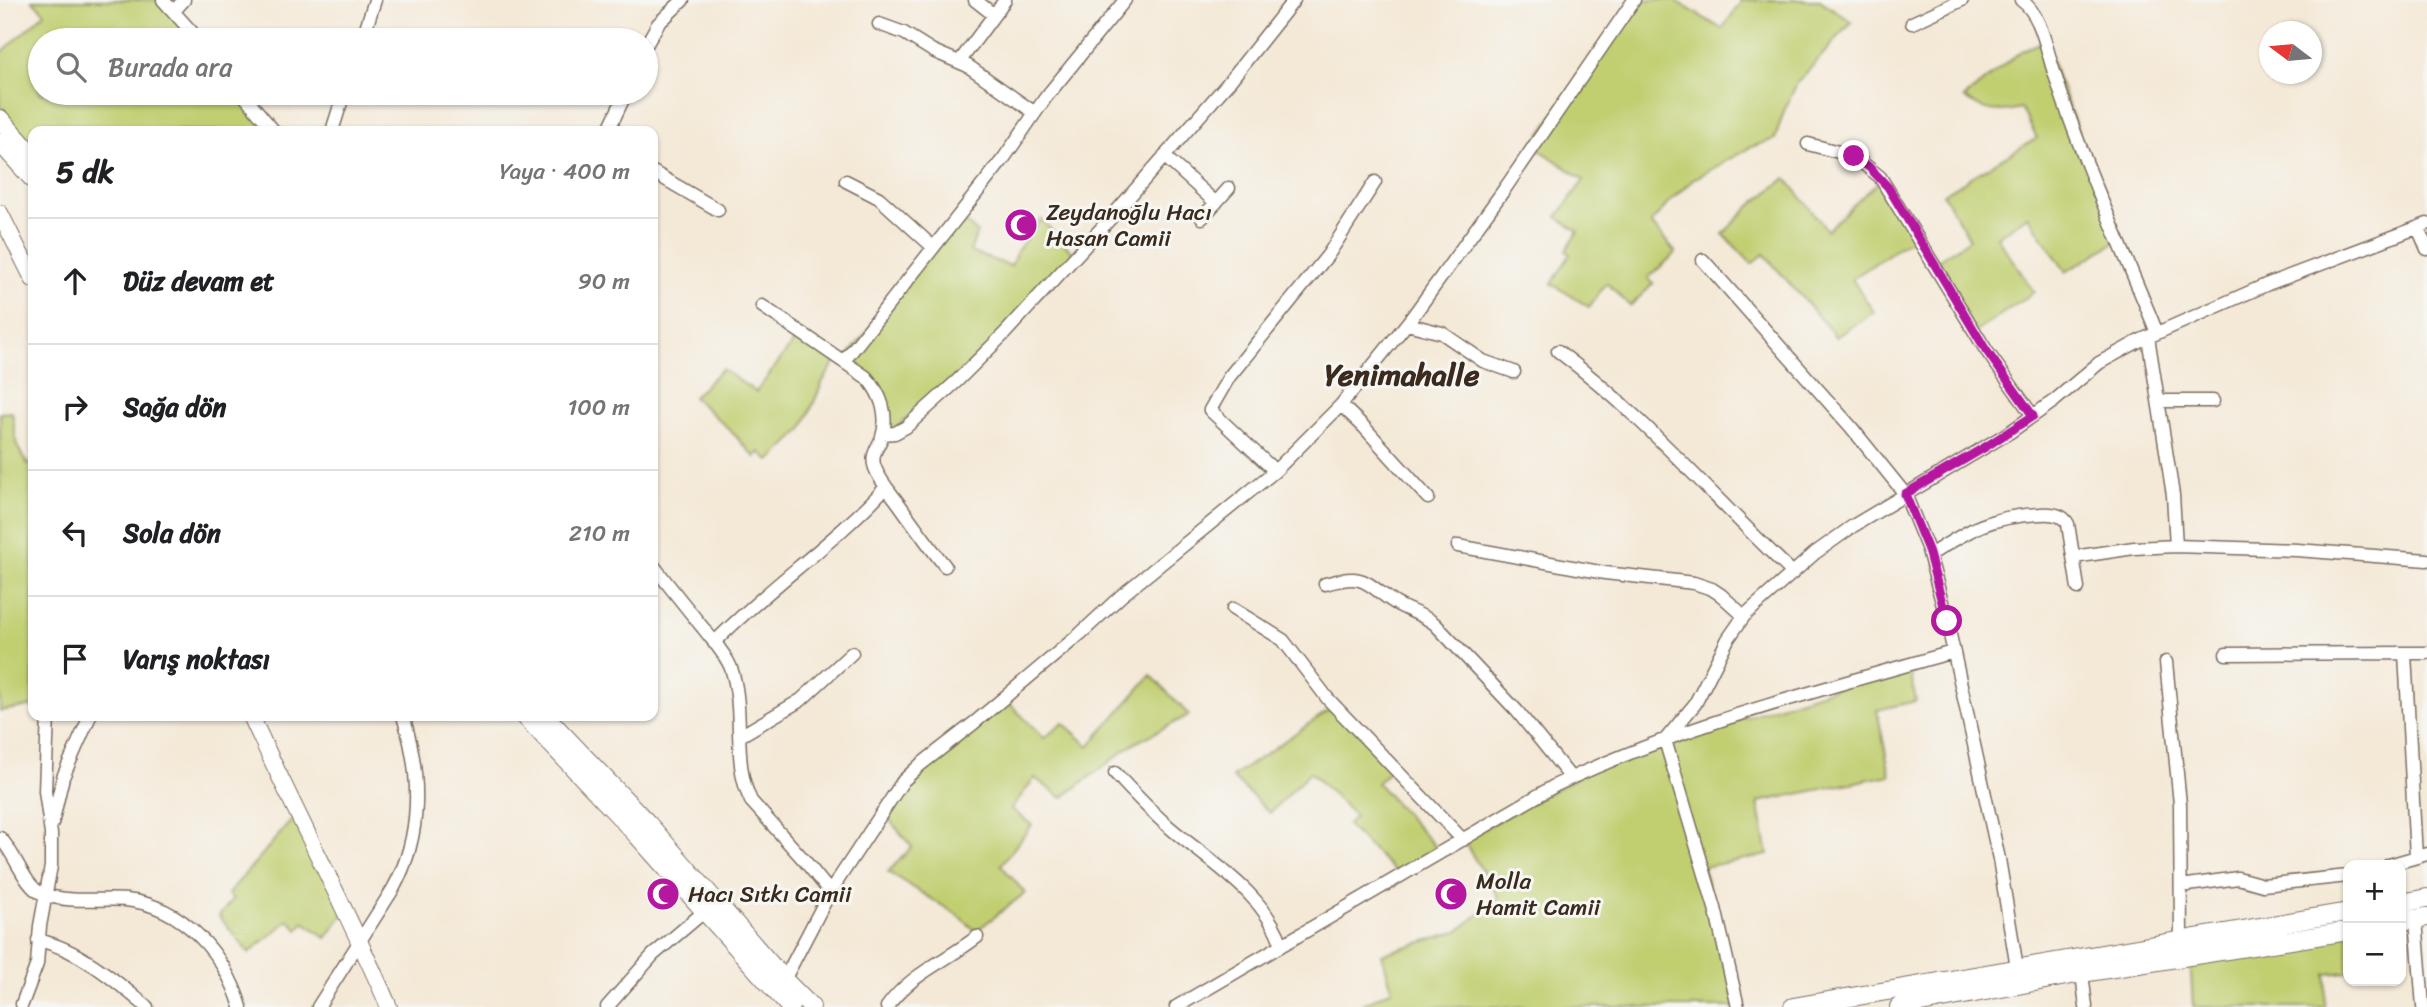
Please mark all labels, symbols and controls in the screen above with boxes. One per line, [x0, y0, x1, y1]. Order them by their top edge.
north arrow [2259, 21, 2322, 84]
search box [28, 28, 658, 105]
text: Burada ara [108, 44, 232, 90]
icon: search [52, 48, 90, 86]
route end [1838, 140, 1869, 171]
text: 5 dk [56, 145, 114, 199]
text: Yaya · 400 m [500, 151, 630, 192]
place label: Zeydanoğlu Hacı Hasan Camii [1046, 192, 1212, 259]
mosque icon: Zeydanoğlu Hacı Hasan Camii [1002, 206, 1040, 244]
text: Düz devam et [123, 258, 274, 304]
text: 90 m [578, 261, 630, 302]
icon: ahead [56, 262, 94, 300]
district label: Yenimahalle [1325, 348, 1480, 402]
text: Sağa dön [123, 384, 226, 430]
text: 100 m [567, 387, 630, 428]
icon: right [56, 388, 94, 426]
text: Sola dön [123, 510, 221, 556]
text: 210 m [569, 513, 630, 554]
icon: left [56, 514, 94, 552]
route start [1931, 605, 1962, 636]
text: Varış noktası [123, 636, 270, 682]
icon: arrive [56, 640, 94, 678]
map controls [2343, 860, 2406, 986]
button: + [2343, 860, 2406, 923]
place label: Molla Hamit Camii [1476, 861, 1601, 928]
place label: Hacı Sıtkı Camii [688, 874, 852, 915]
mosque icon: Hacı Sıtkı Camii [644, 875, 682, 913]
mosque icon: Molla Hamit Camii [1432, 875, 1470, 913]
button: − [2343, 923, 2406, 986]

